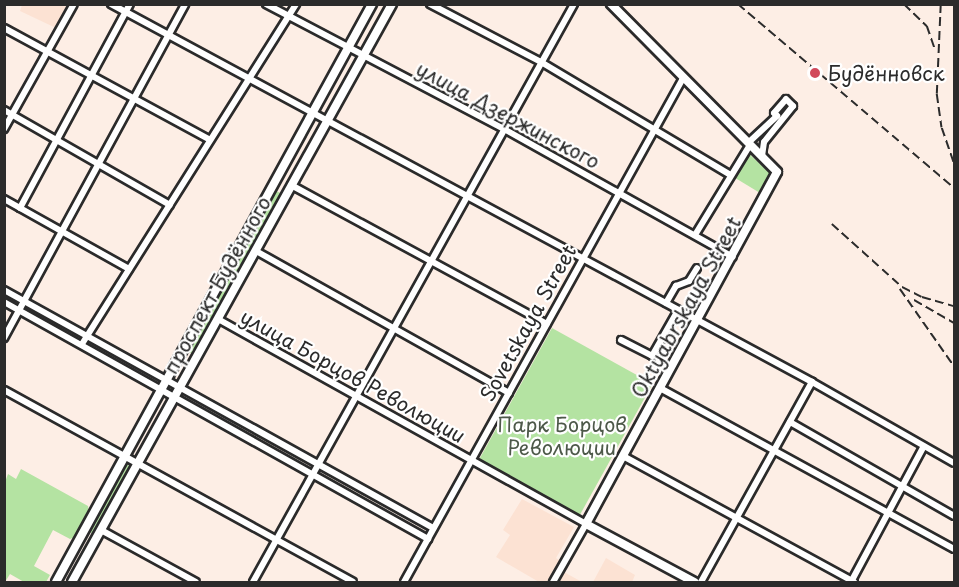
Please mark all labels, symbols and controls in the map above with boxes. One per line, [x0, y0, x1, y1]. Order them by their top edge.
street label: улица Дзержинского [412, 56, 604, 174]
place label: Будённовск [828, 61, 945, 85]
marker: Будённовск [806, 64, 824, 82]
street label: проспект Будённого [158, 192, 276, 378]
street label: Oktyabrskaya Street [626, 212, 746, 402]
street label: Sovetskaya Street [475, 240, 581, 406]
street label: улица Борцов Революции [236, 304, 470, 448]
park label: Парк Борцов Революции [497, 412, 627, 459]

